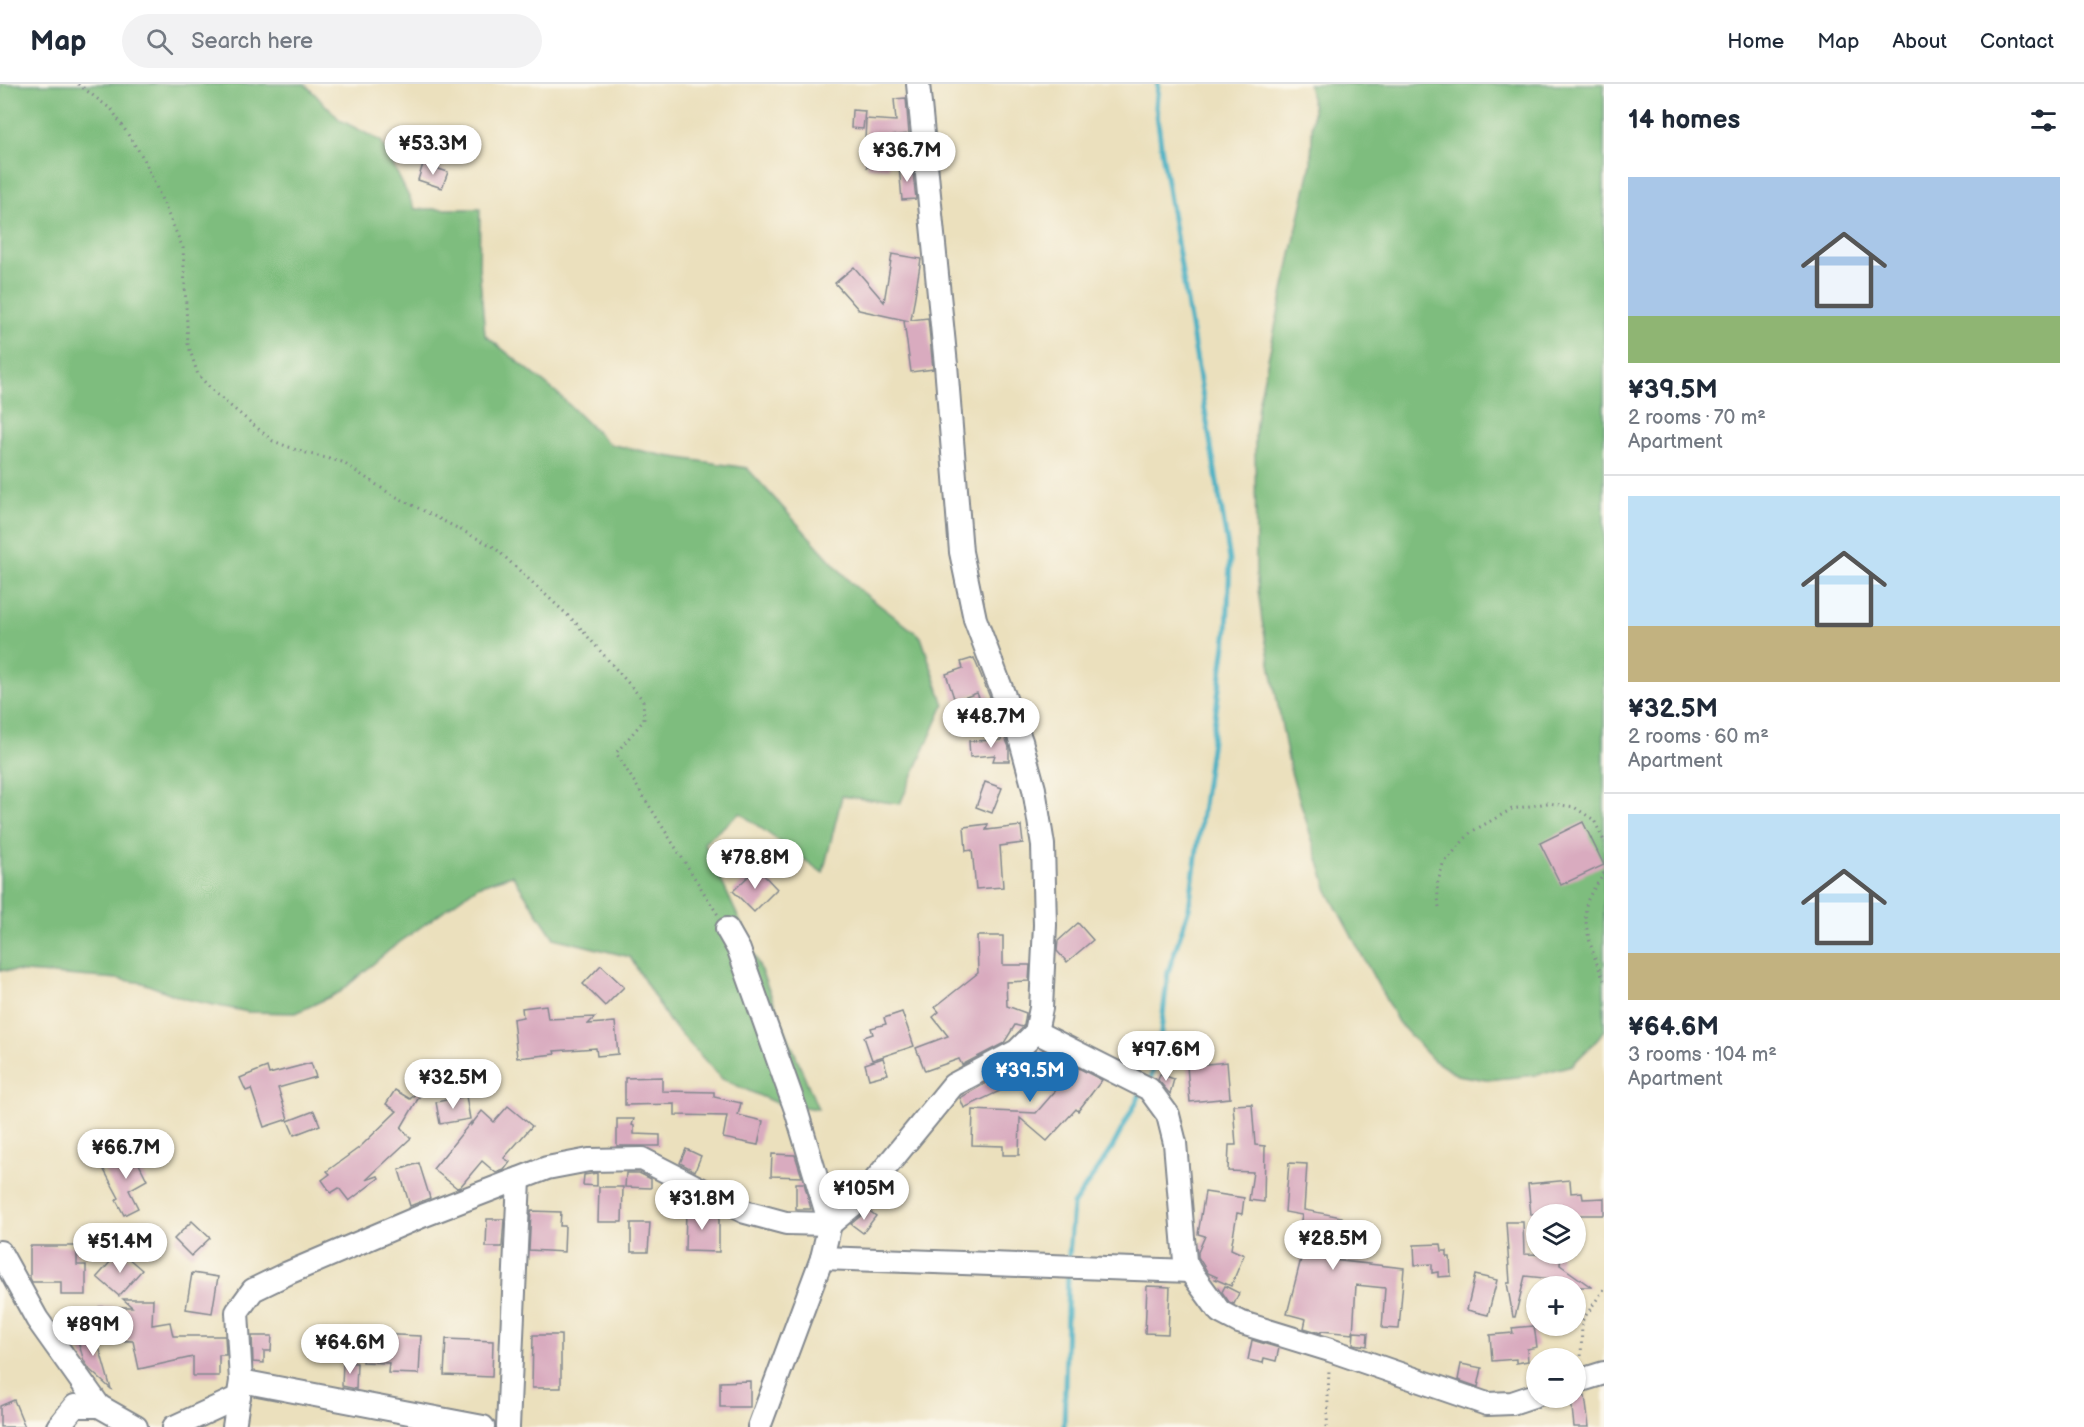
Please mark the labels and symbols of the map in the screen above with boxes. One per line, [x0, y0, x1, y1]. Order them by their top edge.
pin: ¥53.3M [384, 125, 482, 176]
pin: ¥36.7M [858, 132, 956, 183]
pin: ¥48.7M [942, 698, 1040, 749]
pin: ¥78.8M [706, 839, 804, 890]
pin: ¥97.6M [1117, 1031, 1215, 1082]
pin: ¥39.5M [981, 1052, 1079, 1103]
pin: ¥32.5M [404, 1059, 502, 1110]
pin: ¥66.7M [77, 1129, 175, 1180]
pin: ¥105M [822, 1170, 906, 1221]
pin: ¥31.8M [653, 1180, 751, 1231]
pin: ¥28.5M [1284, 1220, 1382, 1271]
pin: ¥51.4M [71, 1223, 169, 1274]
pin: ¥89M [57, 1306, 129, 1357]
pin: ¥64.6M [301, 1324, 399, 1375]

